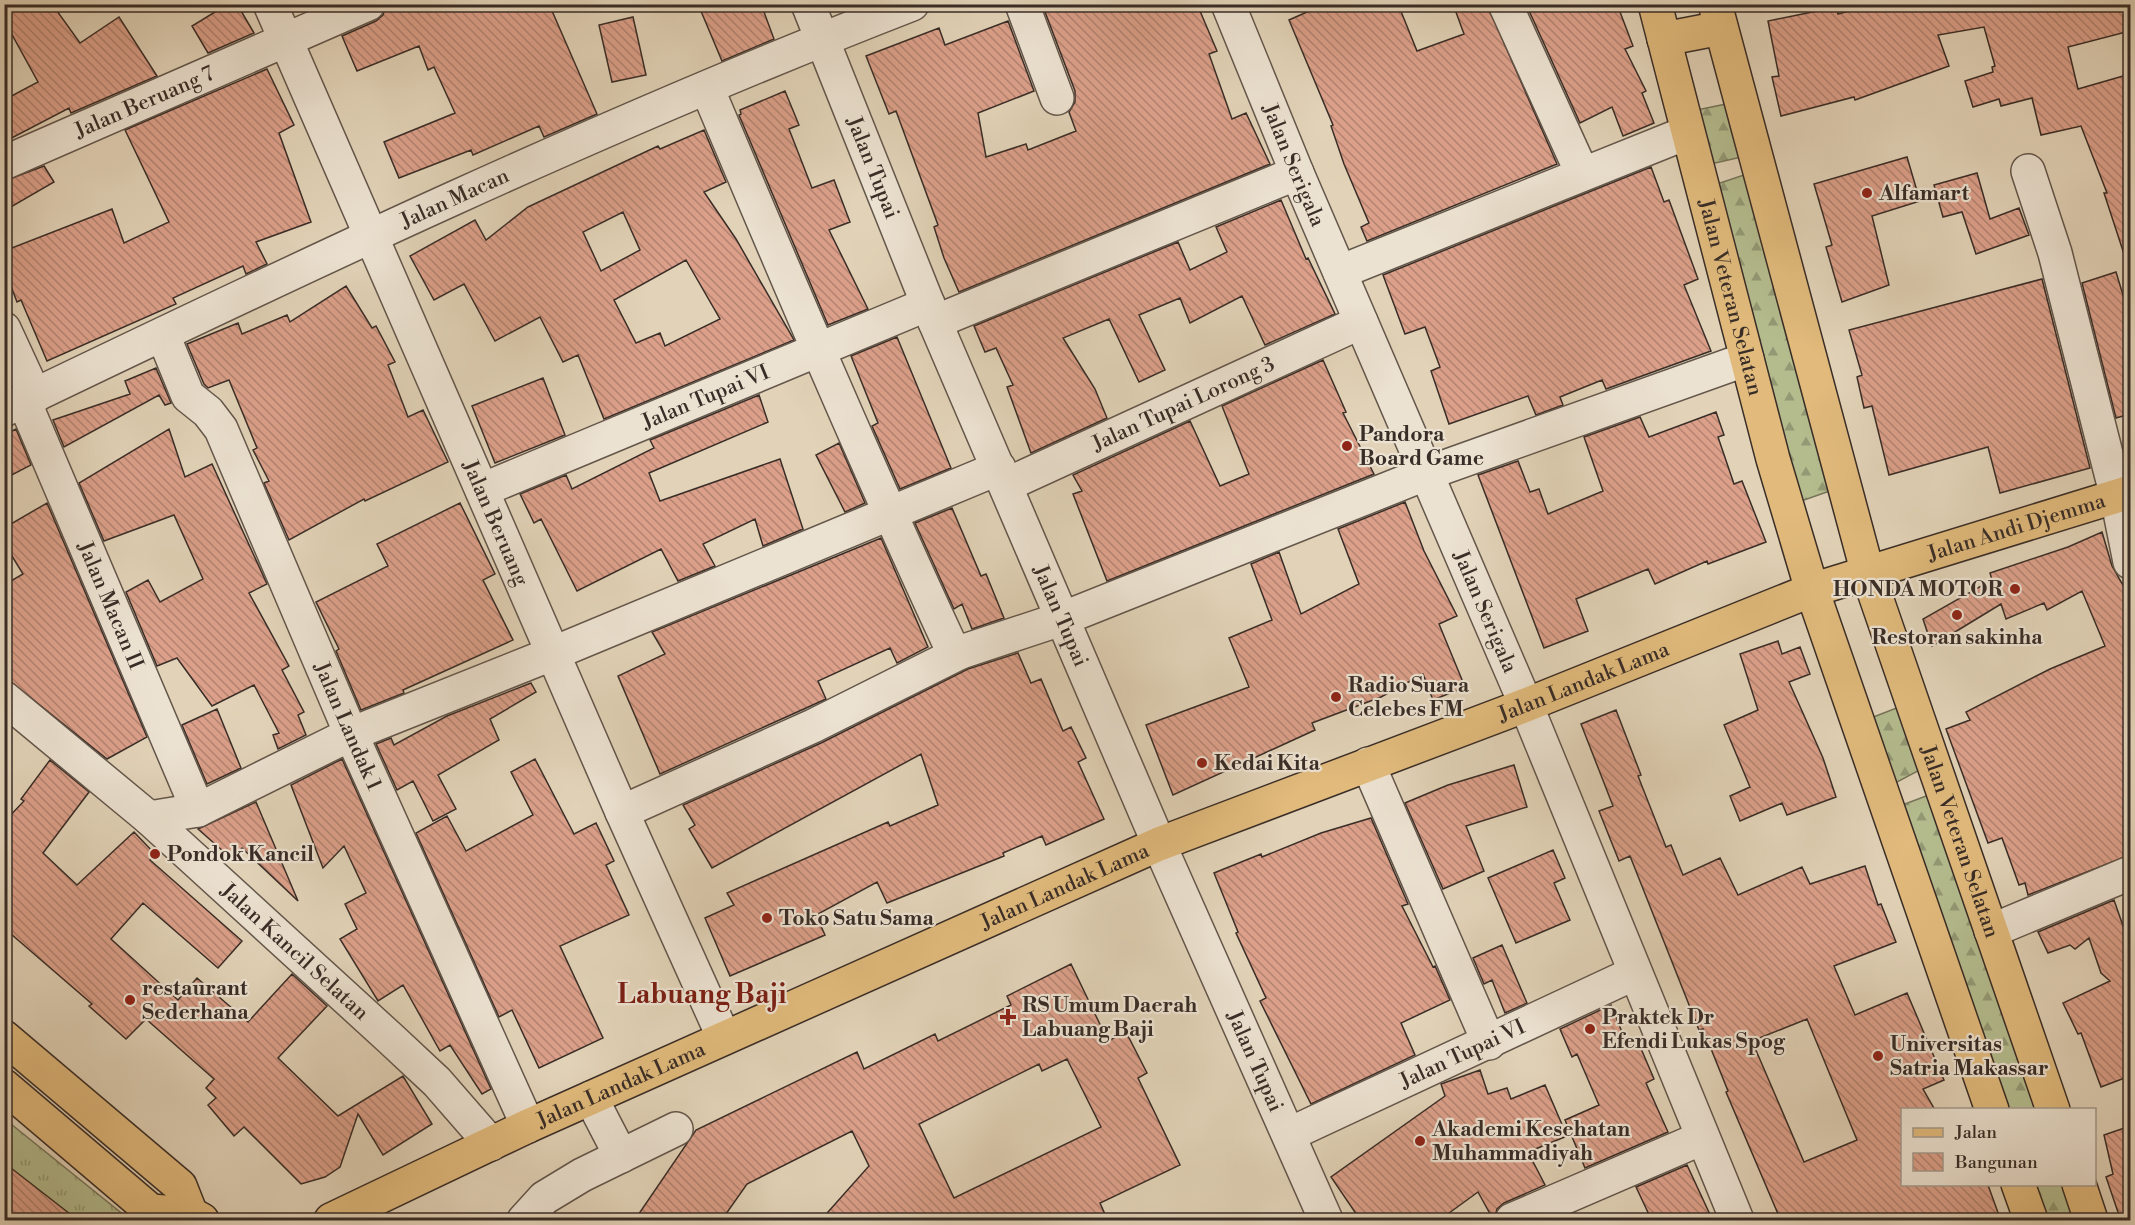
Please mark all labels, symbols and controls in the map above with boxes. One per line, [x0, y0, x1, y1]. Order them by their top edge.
street label: Jalan Beruang 7 [70, 61, 219, 145]
street label: Jalan Serigala [1256, 99, 1331, 231]
street label: Jalan Tupai [840, 112, 904, 223]
street label: Jalan Macan [396, 163, 514, 235]
place label: Alfamart [1878, 181, 1969, 207]
marker: Alfamart [1860, 186, 1874, 200]
street label: Jalan Veteran Selatan [1692, 196, 1768, 399]
street label: Jalan Tupai Lorong 3 [1087, 351, 1279, 458]
street label: Jalan Tupai VI [637, 360, 773, 436]
place label: Pandora Board Game [1359, 422, 1484, 472]
marker: Pandora Board Game [1340, 439, 1354, 453]
street label: Jalan Beruang [456, 456, 534, 590]
street label: Jalan Andi Djemma [1924, 488, 2109, 568]
street label: Jalan Macan II [71, 537, 149, 674]
street label: Jalan Serigala [1447, 546, 1523, 677]
street label: Jalan Tupai [1026, 560, 1093, 671]
place label: HONDA MOTOR [1833, 577, 2003, 603]
marker: HONDA MOTOR [2008, 582, 2022, 596]
marker: Restoran sakinha [1950, 608, 1964, 622]
place label: Restoran sakinha [1871, 625, 2043, 651]
street label: Jalan Landak Lama [1494, 637, 1674, 729]
street label: Jalan Landak 1 [307, 657, 387, 795]
place label: Radio Suara Celebes FM [1348, 673, 1470, 723]
marker: Radio Suara Celebes FM [1329, 690, 1343, 704]
street label: Jalan Veteran Selatan [1914, 741, 2005, 942]
place label: Kedai Kita [1214, 751, 1320, 777]
marker: Kedai Kita [1195, 756, 1209, 770]
street label: Jalan Landak Lama [976, 838, 1154, 936]
place label: Pondok Kancil [167, 842, 314, 868]
marker: Pondok Kancil [148, 847, 162, 861]
street label: Jalan Kancil Selatan [214, 877, 374, 1026]
place label: Toko Satu Sama [779, 906, 934, 932]
marker: Toko Satu Sama [760, 911, 774, 925]
place label: restaurant Sederhana [142, 976, 249, 1026]
district label: Labuang Baji [617, 978, 787, 1012]
marker: restaurant Sederhana [123, 993, 137, 1007]
place label: RS Umum Daerah Labuang Baji [1022, 993, 1197, 1043]
place label: Praktek Dr Efendi Lukas Spog [1602, 1005, 1786, 1055]
street label: Jalan Tupai [1220, 1006, 1288, 1116]
marker: RS Umum Daerah Labuang Baji [999, 1008, 1017, 1026]
street label: Jalan Tupai VI [1395, 1014, 1529, 1095]
marker: Praktek Dr Efendi Lukas Spog [1583, 1022, 1597, 1036]
place label: Universitas Satria Makassar [1890, 1032, 2049, 1082]
street label: Jalan Landak Lama [532, 1036, 710, 1135]
marker: Universitas Satria Makassar [1871, 1049, 1885, 1063]
legend [1901, 1108, 2096, 1186]
place label: Akademi Kesehatan Muhammadiyah [1431, 1117, 1630, 1167]
text: Jalan [1954, 1121, 1997, 1144]
marker: Akademi Kesehatan Muhammadiyah [1413, 1134, 1427, 1148]
text: Bangunan [1954, 1151, 2038, 1174]

